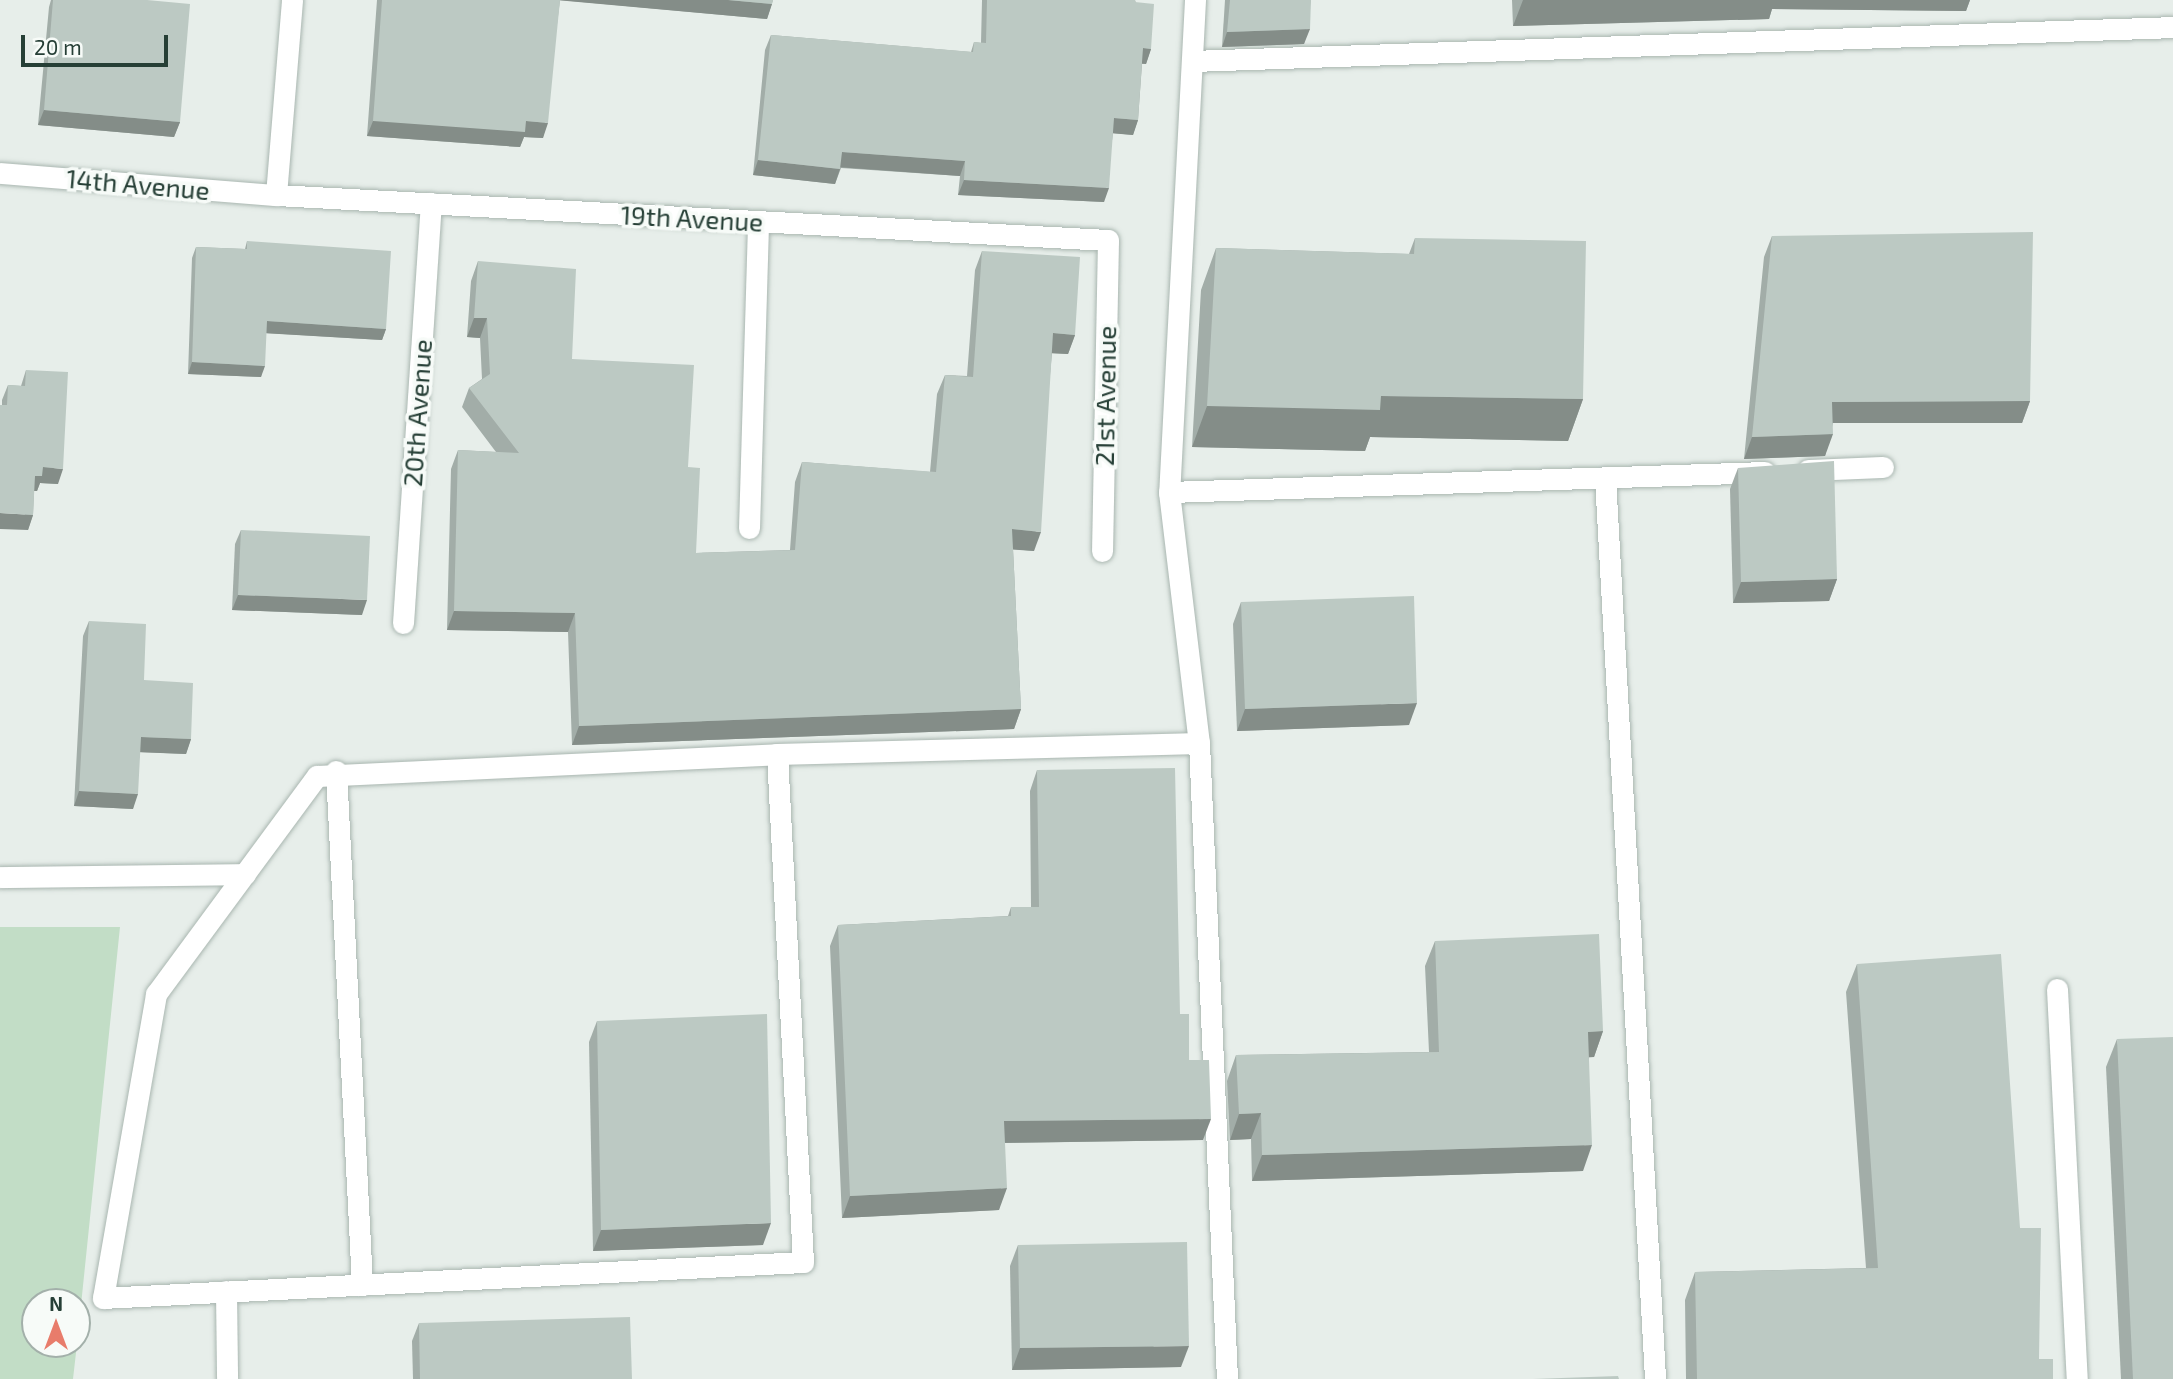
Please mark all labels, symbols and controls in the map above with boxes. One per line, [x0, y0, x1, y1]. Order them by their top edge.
scale bar [24, 21, 172, 65]
text: 20 m [34, 34, 82, 59]
street label: 14th Avenue [65, 162, 211, 206]
street label: 19th Avenue [620, 199, 764, 237]
street label: 21st Avenue [1088, 325, 1122, 467]
street label: 20th Avenue [396, 338, 438, 488]
north arrow [21, 1288, 91, 1358]
text: N [49, 1292, 63, 1315]

